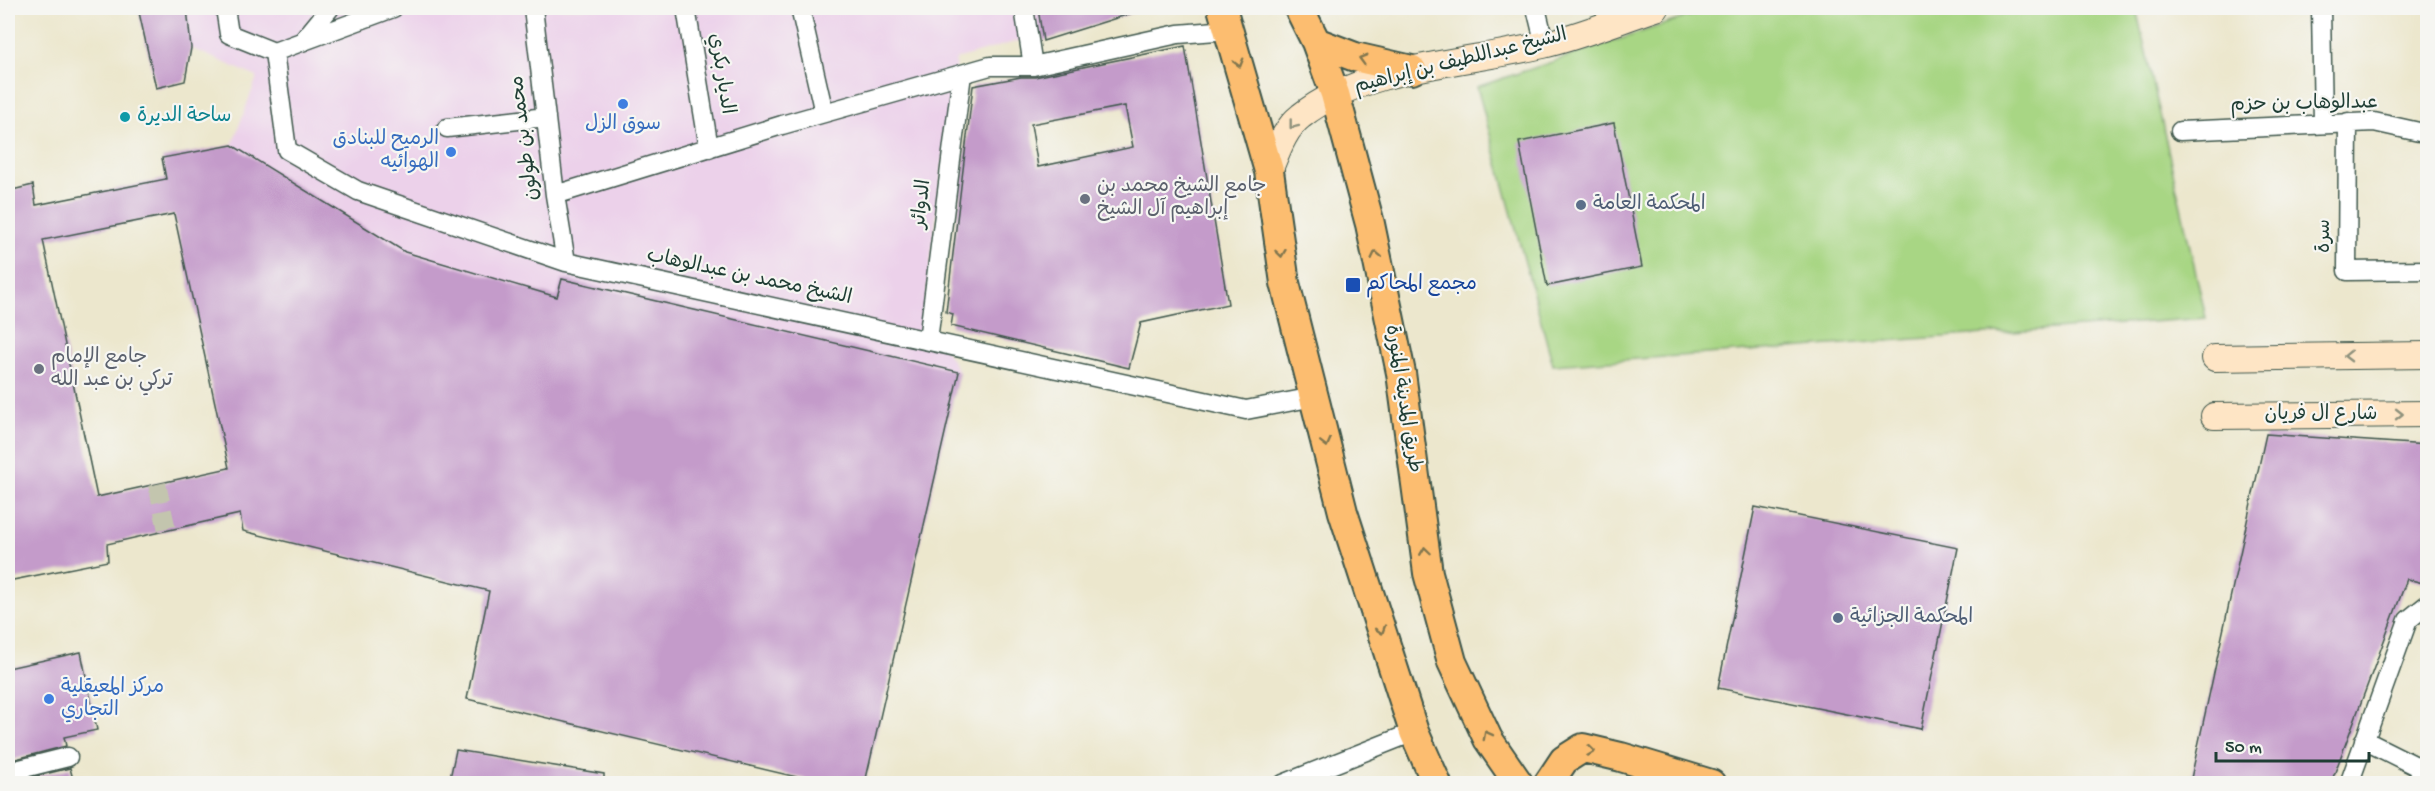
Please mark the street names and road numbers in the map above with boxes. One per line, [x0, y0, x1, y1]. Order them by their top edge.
street label: الشيخ عبداللطيف بن إبراهيم [1352, 23, 1570, 100]
street label: الديار بكري [702, 32, 739, 116]
street label: محمد بن طولون [506, 74, 545, 202]
street label: عبدالوهاب بن حزم [2230, 91, 2378, 118]
street label: الدوائر [907, 178, 937, 232]
street label: سرة [2314, 219, 2337, 253]
street label: الشيخ محمد بن عبدالوهاب [644, 244, 854, 311]
street label: طريق المدينة المنورة [1379, 323, 1426, 475]
street label: شارع ال فريان [2264, 403, 2378, 427]

